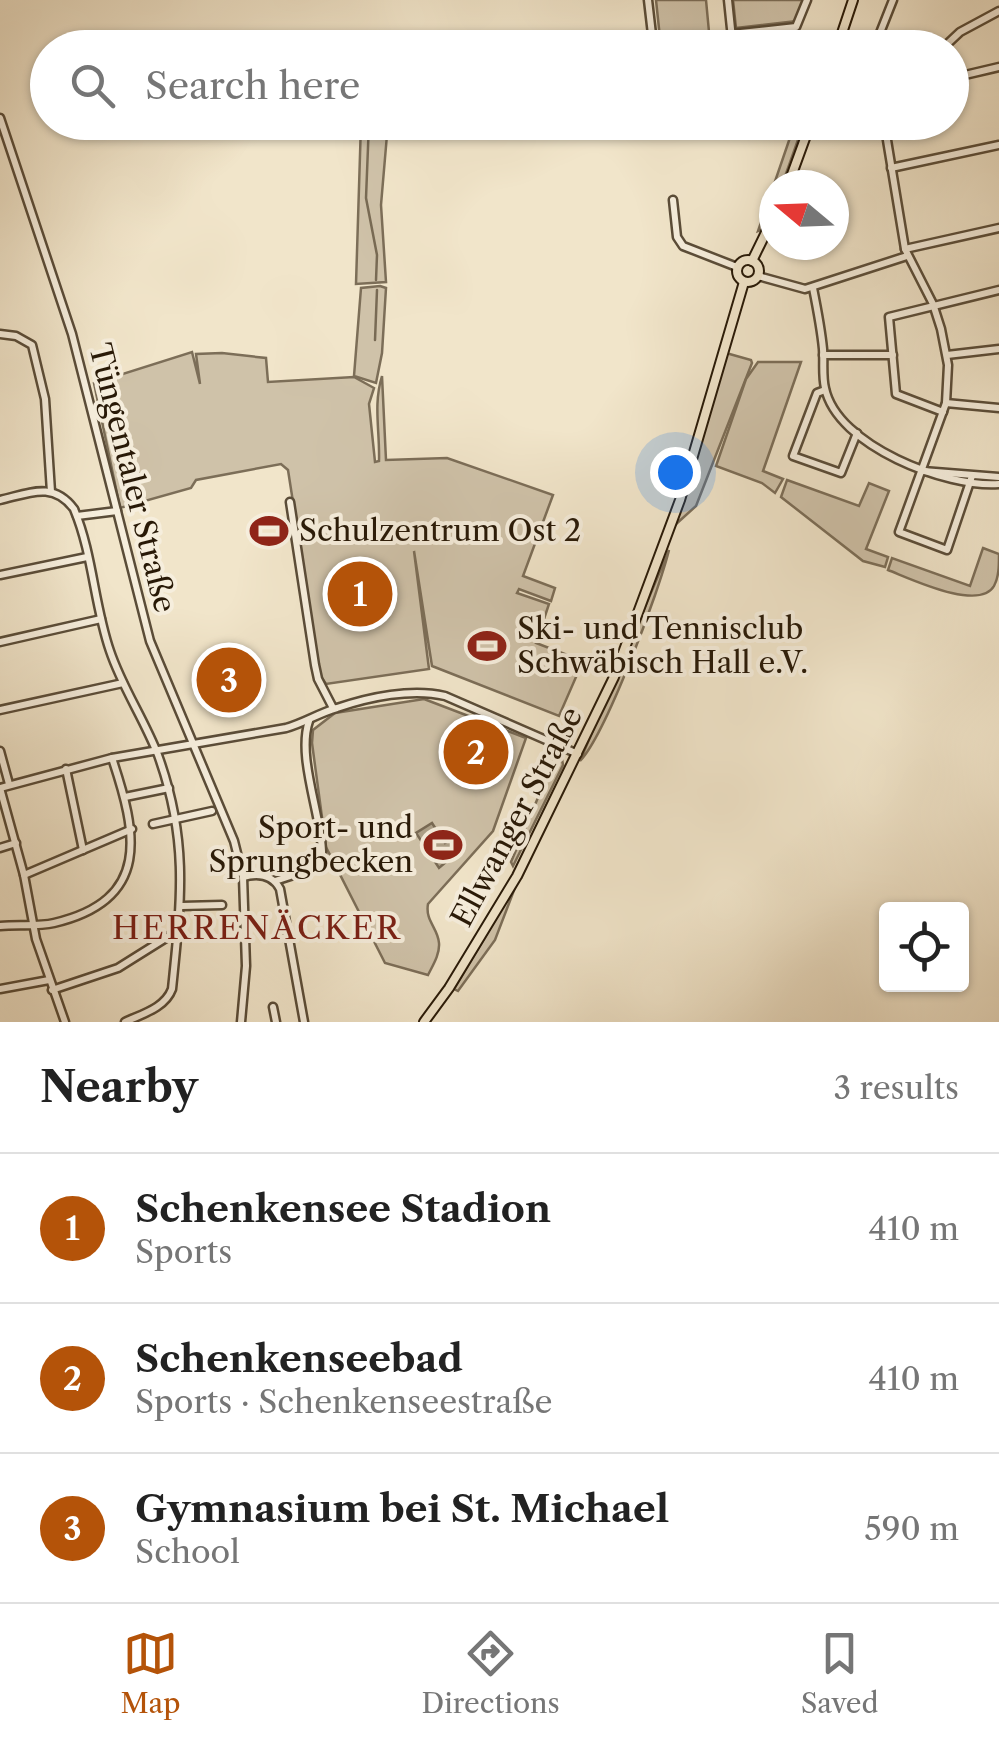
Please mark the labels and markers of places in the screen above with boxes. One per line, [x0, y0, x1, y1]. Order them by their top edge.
sports icon: Schulzentrum Ost 2 [248, 510, 290, 552]
place label: Schulzentrum Ost 2 [299, 512, 581, 549]
pin: 1 [328, 556, 392, 632]
place label: Ski- und Tennisclub Schwäbisch Hall e.V. [517, 610, 808, 681]
sports icon: Ski- und Tennisclub Schwäbisch Hall e.V. [466, 625, 508, 667]
pin: 3 [196, 642, 262, 718]
pin: 2 [444, 714, 508, 790]
place label: Sport- und Sprungbecken [209, 809, 413, 880]
sports icon: Sport- und Sprungbecken [422, 824, 464, 866]

